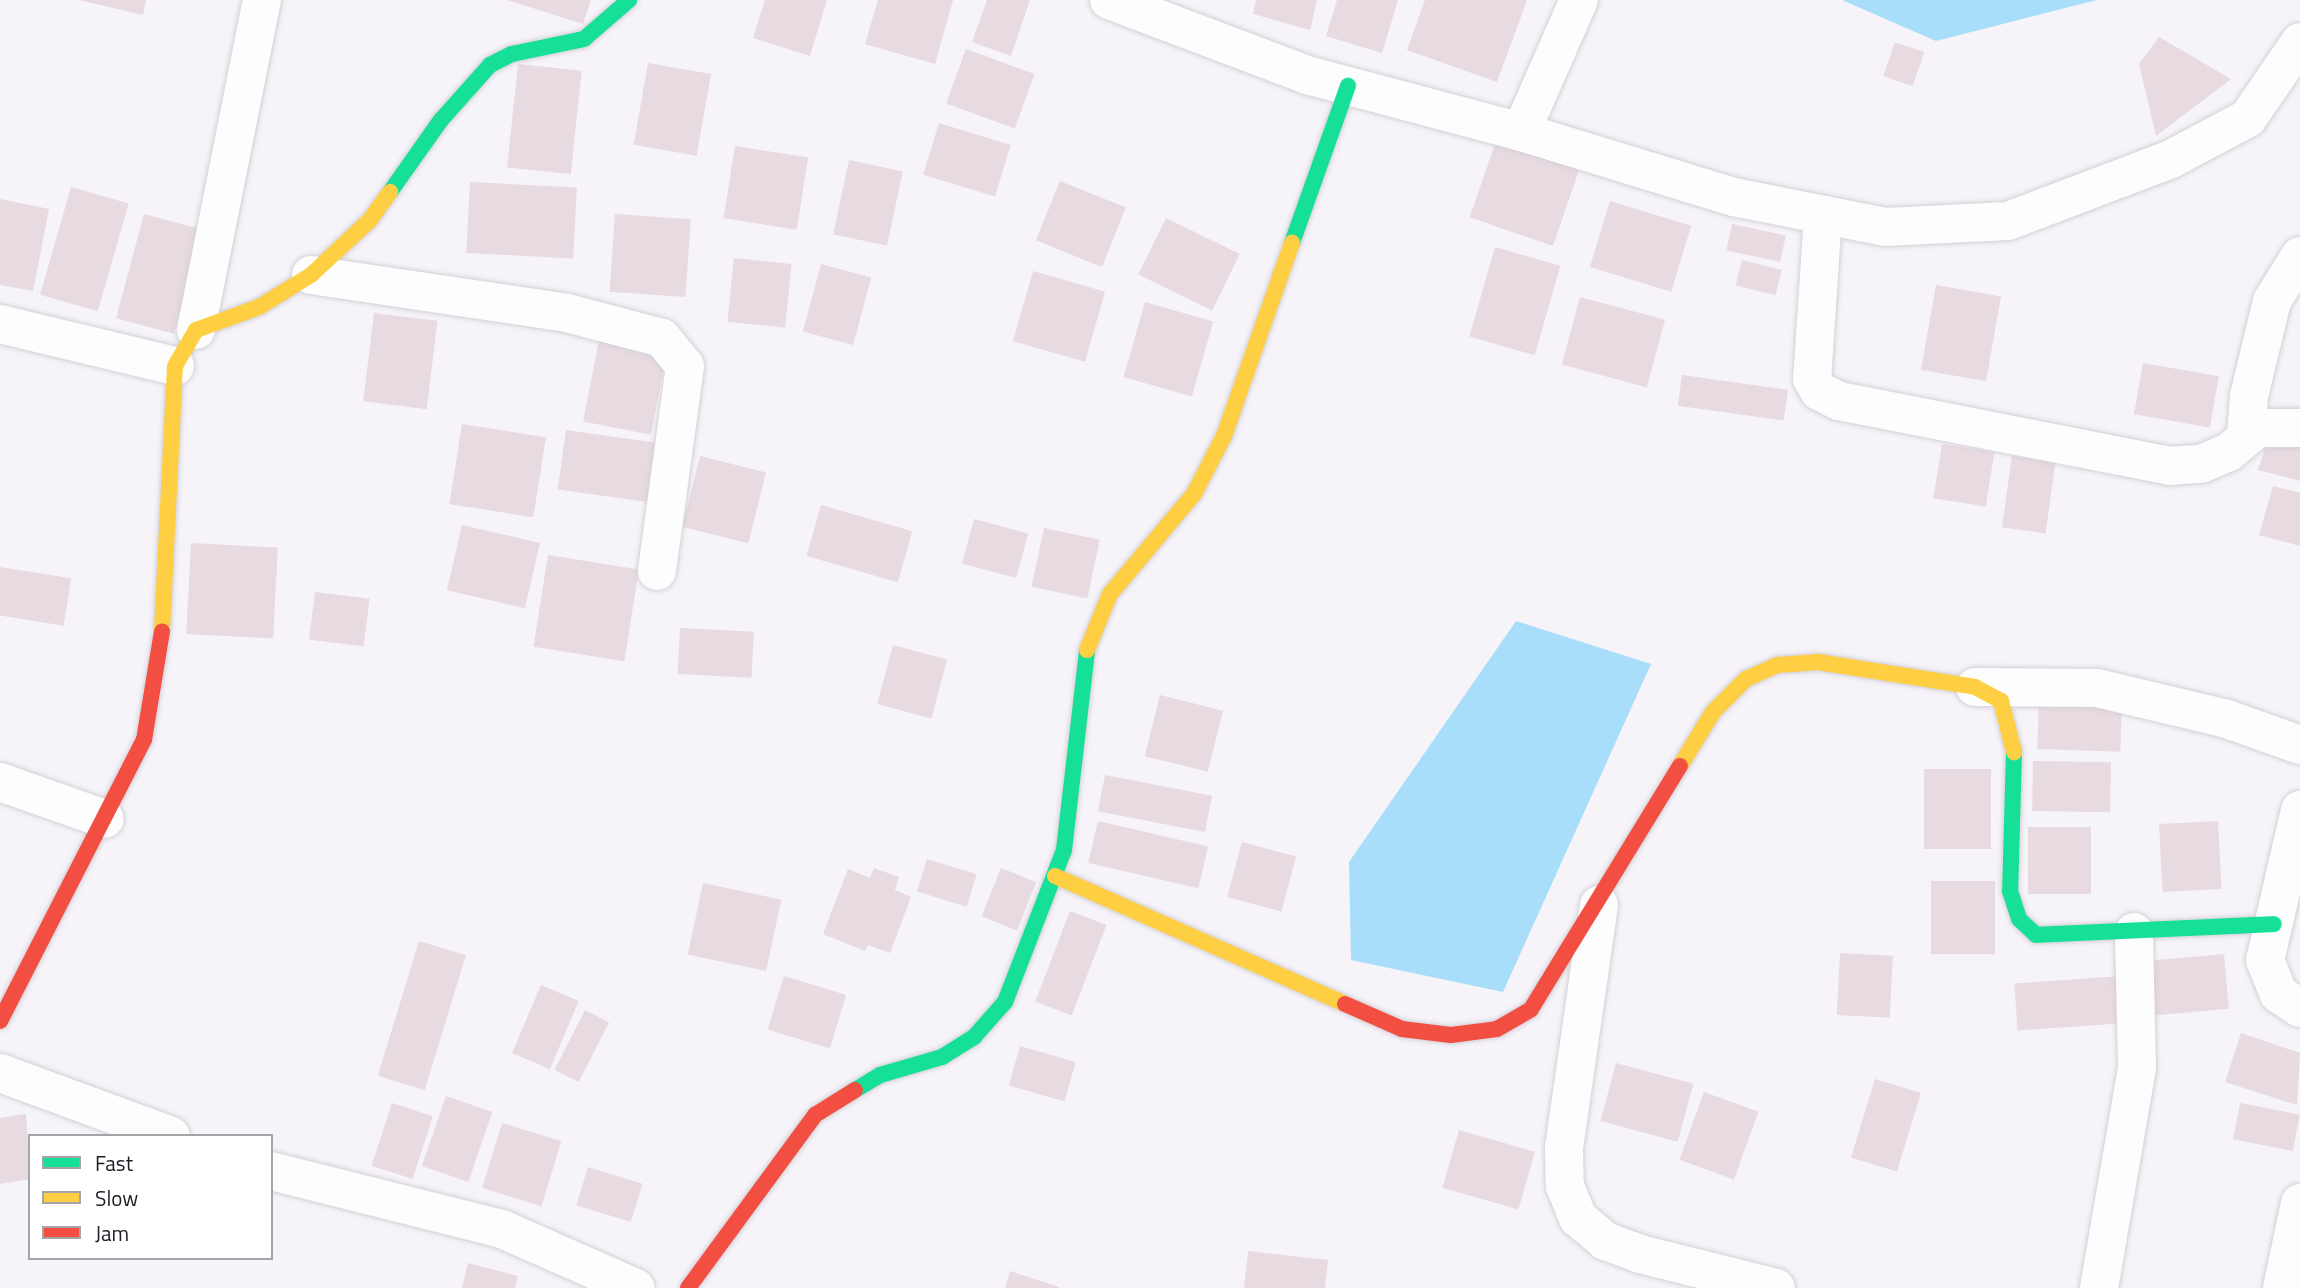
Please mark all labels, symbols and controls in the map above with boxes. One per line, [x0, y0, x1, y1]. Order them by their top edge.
legend [28, 1134, 273, 1260]
text: Fast [95, 1147, 133, 1179]
text: Slow [95, 1182, 138, 1214]
text: Jam [95, 1217, 129, 1249]

